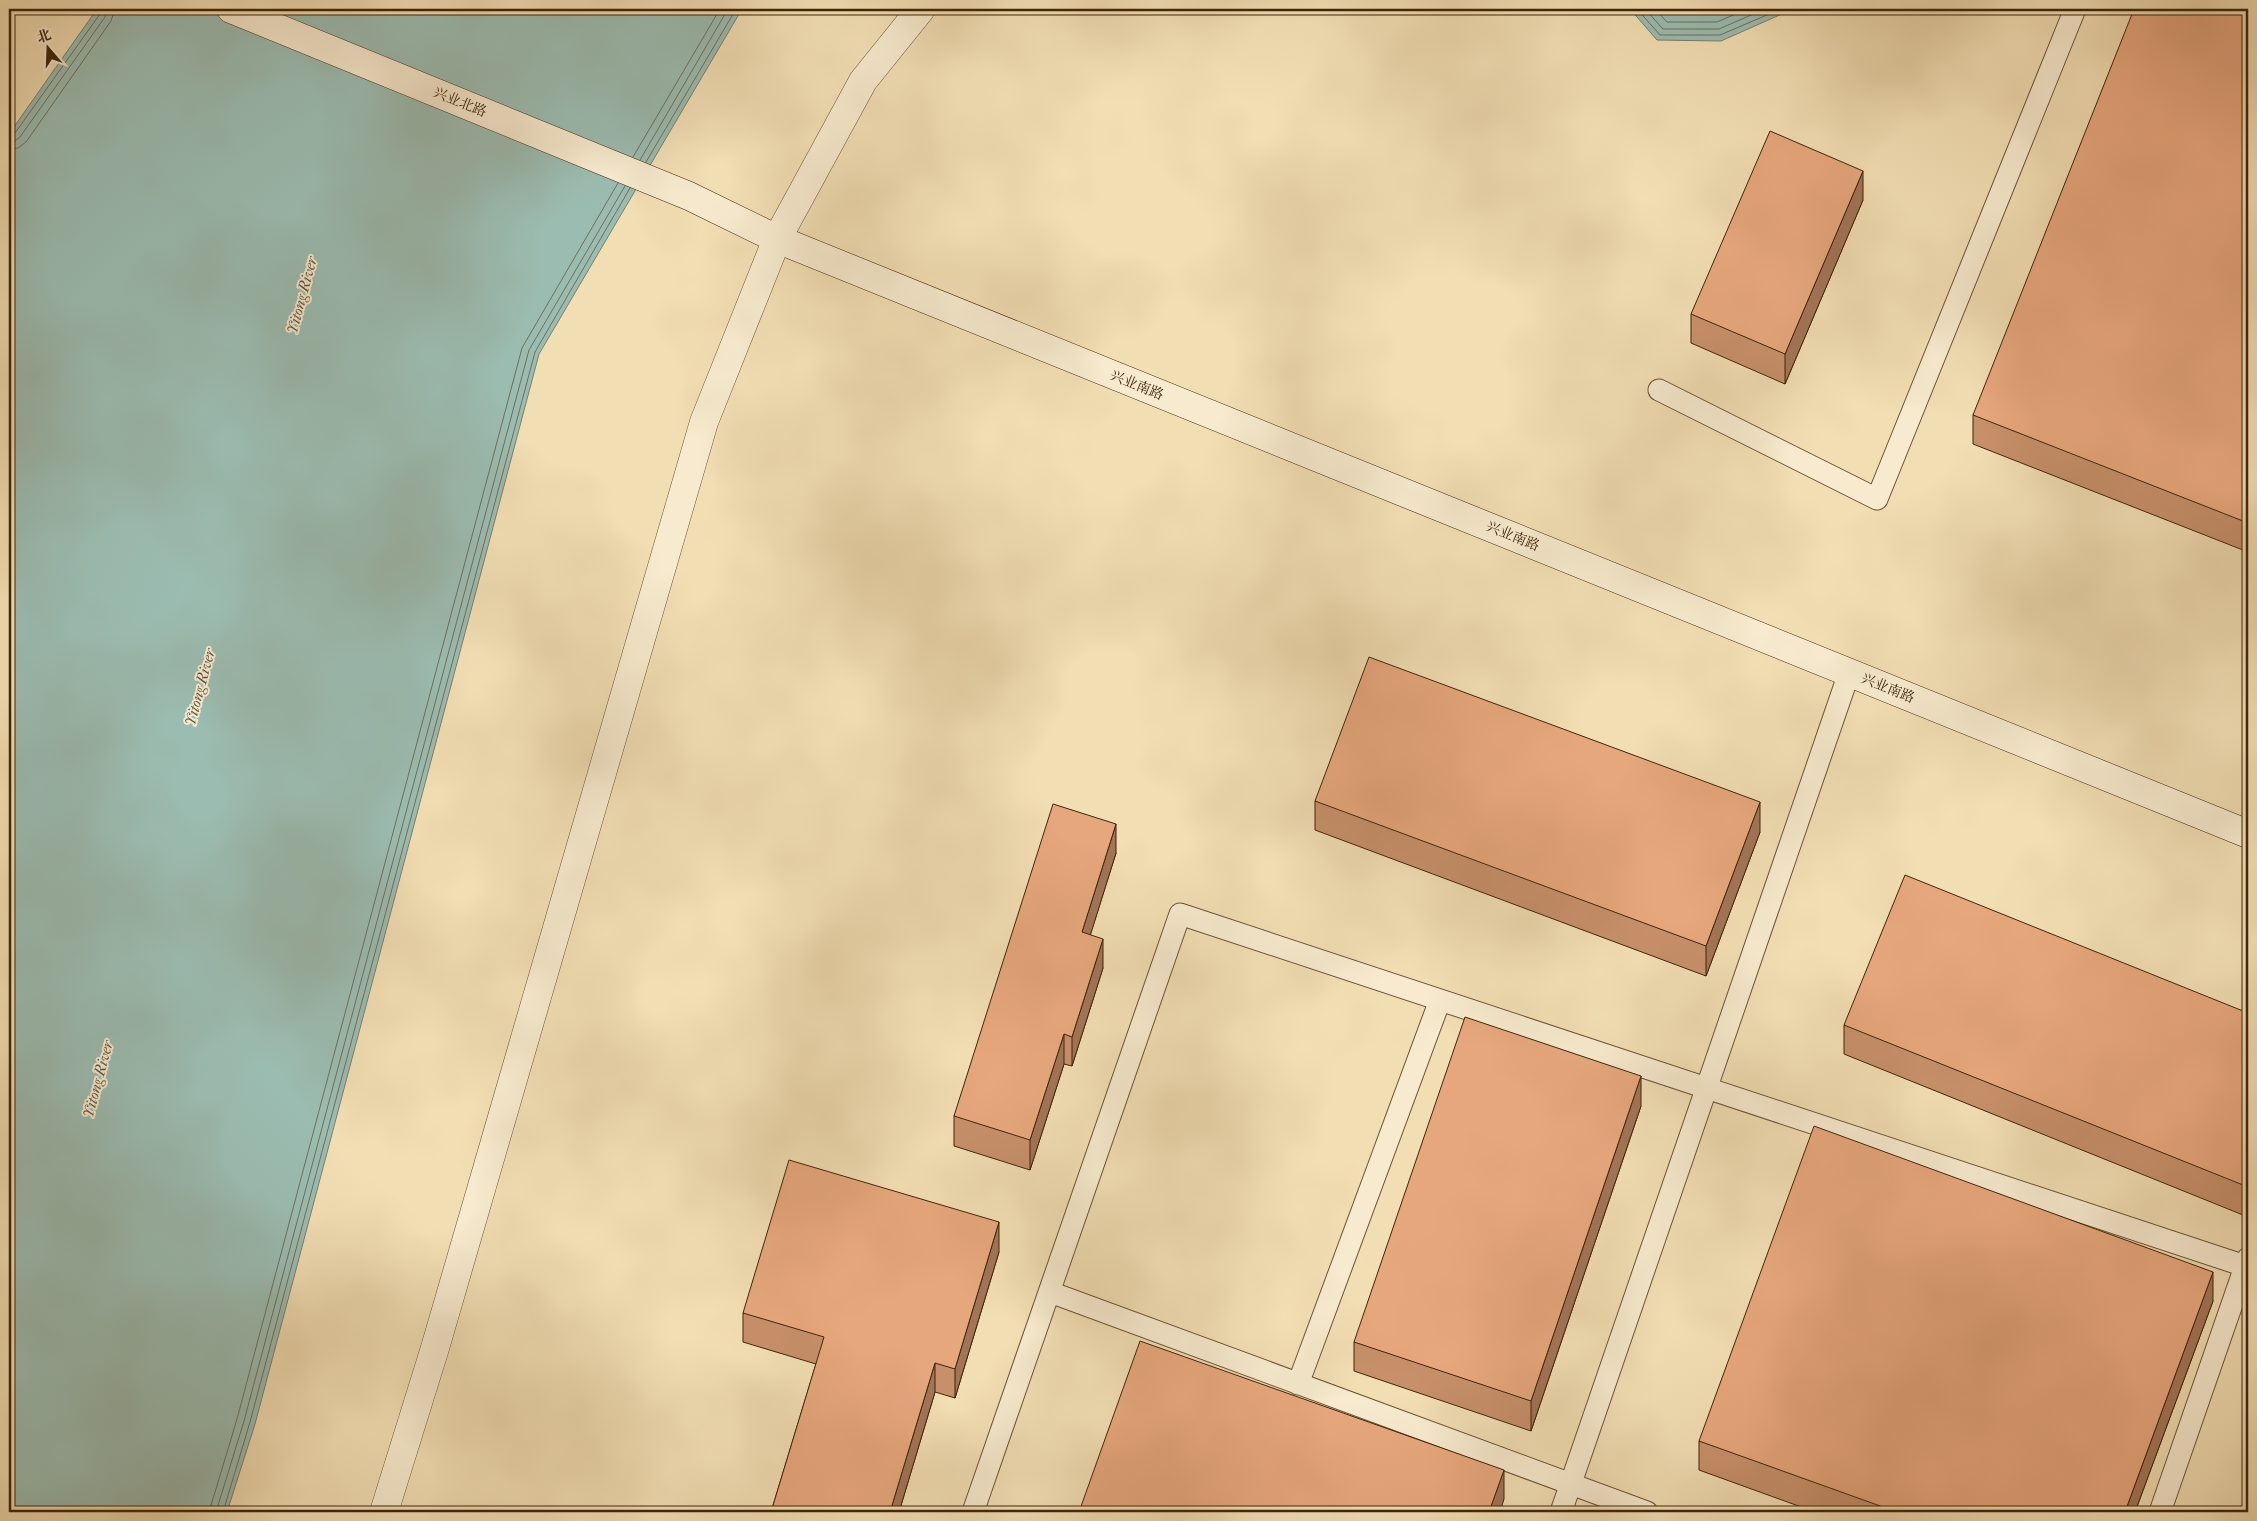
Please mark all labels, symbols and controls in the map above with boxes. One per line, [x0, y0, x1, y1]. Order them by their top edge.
north arrow [22, 22, 72, 72]
text: 北 [35, 26, 53, 46]
street label: 兴业北路 [431, 84, 489, 120]
water label: Yitong River [283, 253, 321, 335]
street label: 兴业南路 [1108, 367, 1166, 403]
street label: 兴业南路 [1484, 518, 1542, 554]
water label: Yitong River [181, 645, 219, 727]
street label: 兴业南路 [1859, 670, 1917, 706]
water label: Yitong River [79, 1037, 117, 1119]

